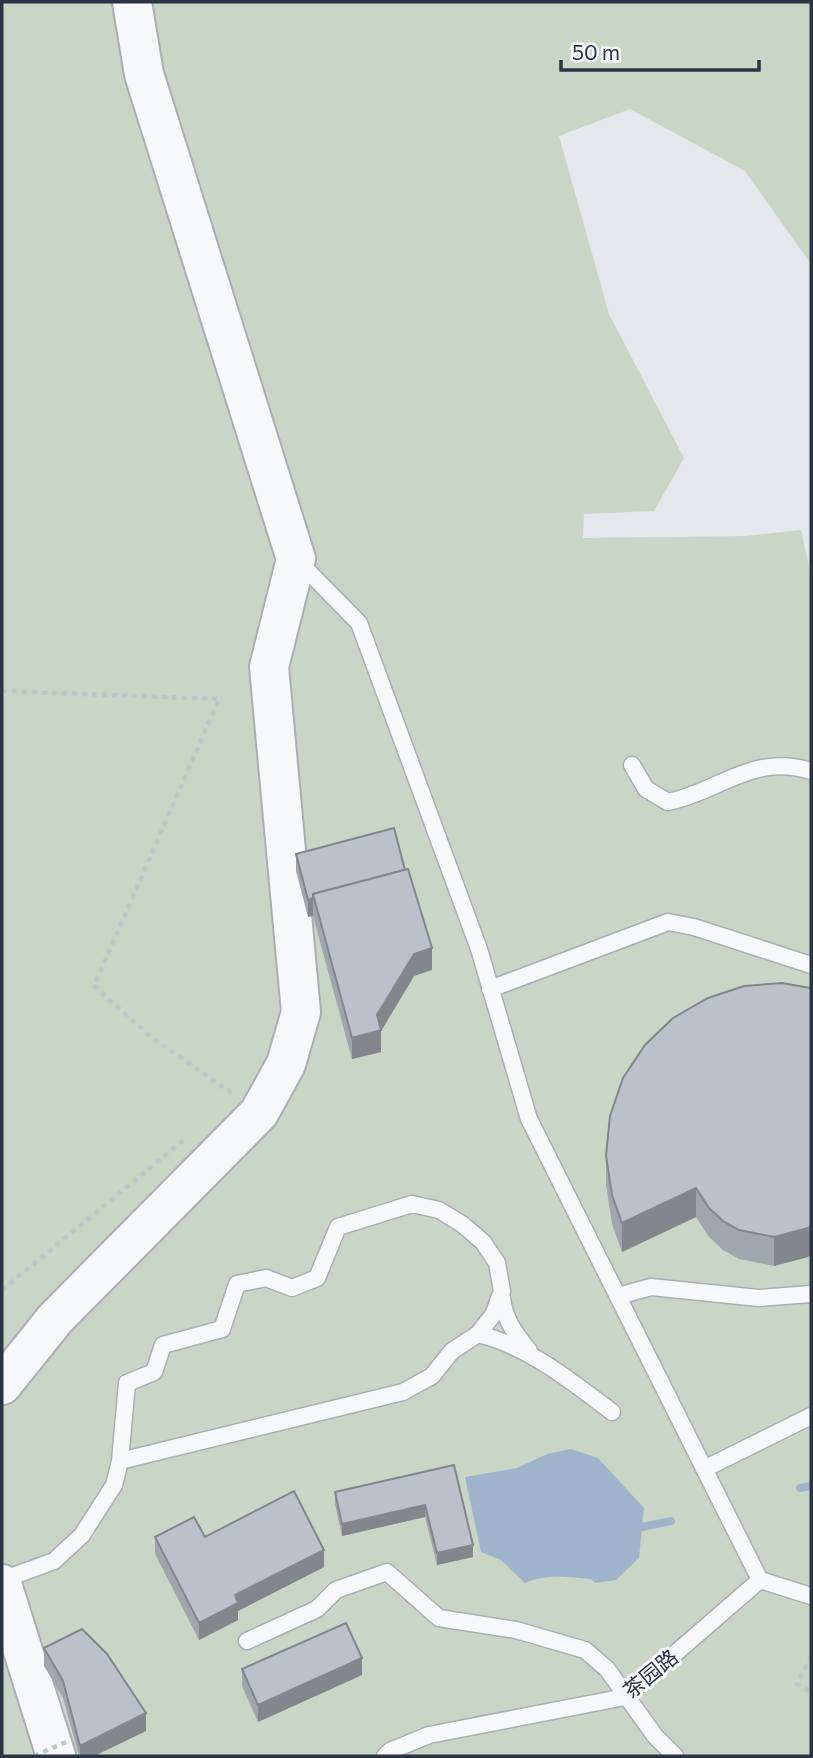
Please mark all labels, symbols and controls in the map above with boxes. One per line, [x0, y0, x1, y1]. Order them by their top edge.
scale bar [561, 28, 759, 72]
text: 50 m [572, 39, 620, 64]
street label: 茶园路 [618, 1643, 682, 1703]

